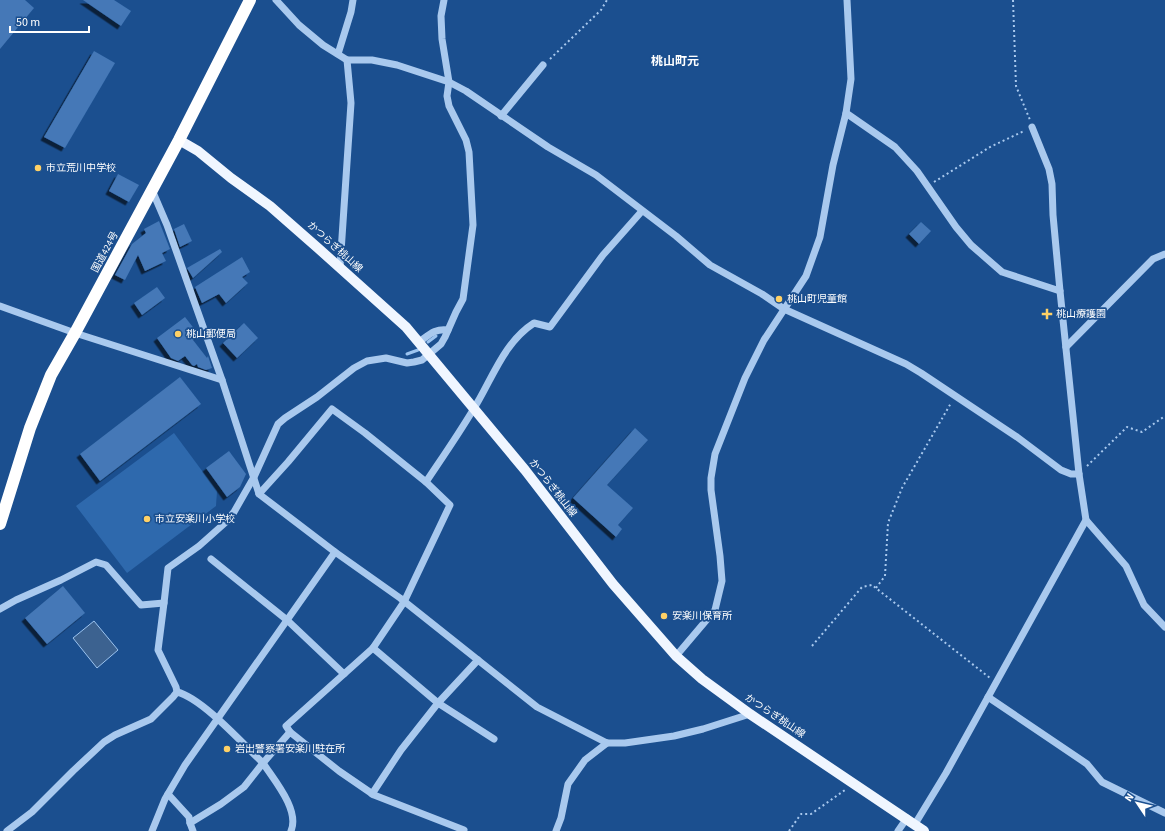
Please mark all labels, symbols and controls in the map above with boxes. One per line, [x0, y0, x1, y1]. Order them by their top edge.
scale bar [10, 8, 89, 34]
text: 50 m [16, 14, 40, 31]
district label: 桃山町元 [651, 53, 699, 70]
place label: 市立荒川中学校 [46, 161, 116, 175]
marker: 市立荒川中学校 [33, 163, 43, 173]
street label: かつらぎ桃山線 [304, 218, 366, 276]
street label: 国道424号 [88, 229, 122, 275]
place label: 桃山町児童館 [787, 292, 847, 306]
marker: 桃山町児童館 [774, 294, 784, 304]
place label: 桃山療護園 [1056, 307, 1106, 321]
marker: 桃山療護園 [1041, 308, 1053, 320]
place label: 桃山郵便局 [186, 327, 236, 341]
marker: 桃山郵便局 [173, 329, 183, 339]
street label: かつらぎ桃山線 [526, 456, 580, 520]
place label: 市立安楽川小学校 [155, 512, 235, 526]
marker: 市立安楽川小学校 [142, 514, 152, 524]
place label: 安楽川保育所 [672, 609, 732, 623]
marker: 安楽川保育所 [659, 611, 669, 621]
street label: かつらぎ桃山線 [742, 691, 808, 741]
place label: 岩出警察署安楽川駐在所 [235, 742, 345, 756]
marker: 岩出警察署安楽川駐在所 [222, 744, 232, 754]
north arrow [1117, 783, 1157, 823]
text: N [1121, 790, 1137, 805]

